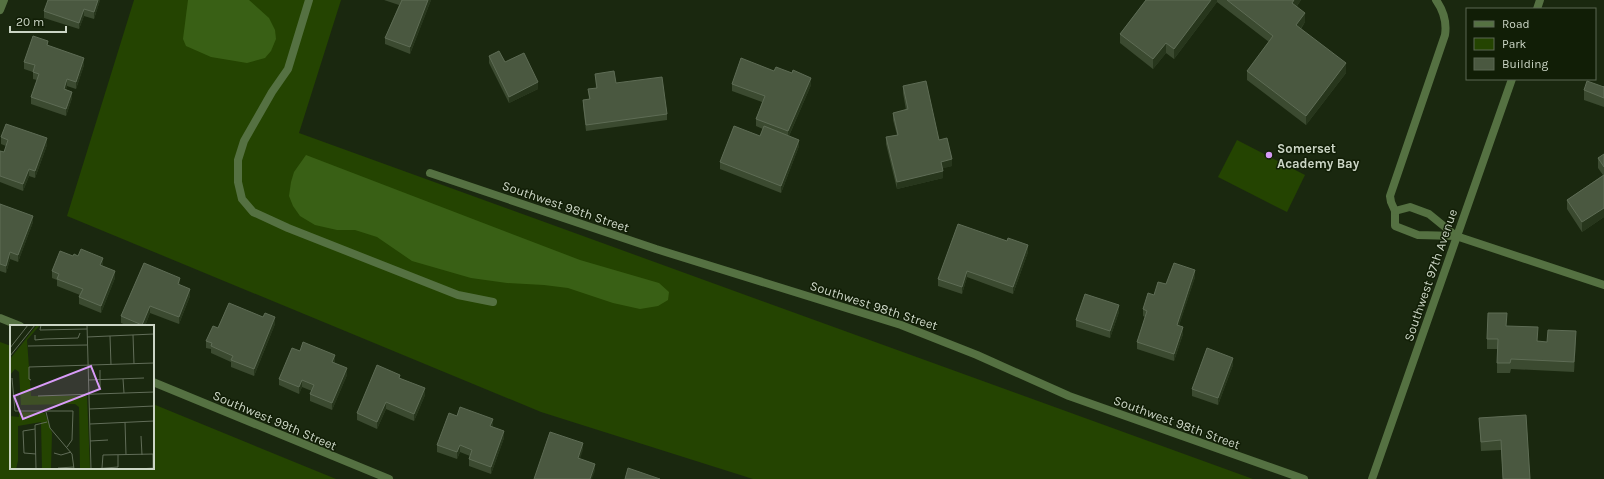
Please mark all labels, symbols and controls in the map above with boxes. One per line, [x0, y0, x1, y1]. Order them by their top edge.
scale bar [10, 8, 66, 34]
legend [1466, 8, 1596, 80]
text: 20 m [16, 15, 44, 29]
text: Road [1502, 17, 1530, 31]
text: Park [1502, 37, 1527, 51]
text: Building [1502, 57, 1549, 71]
place label: Somerset Academy Bay [1277, 141, 1360, 171]
marker: Somerset Academy Bay [1264, 150, 1274, 160]
street label: Southwest 98th Street [500, 178, 631, 235]
street label: Southwest 97th Avenue [1401, 207, 1460, 343]
street label: Southwest 98th Street [808, 278, 940, 333]
inset map [10, 325, 154, 469]
street label: Southwest 99th Street [211, 388, 339, 453]
street label: Southwest 98th Street [1112, 393, 1242, 452]

